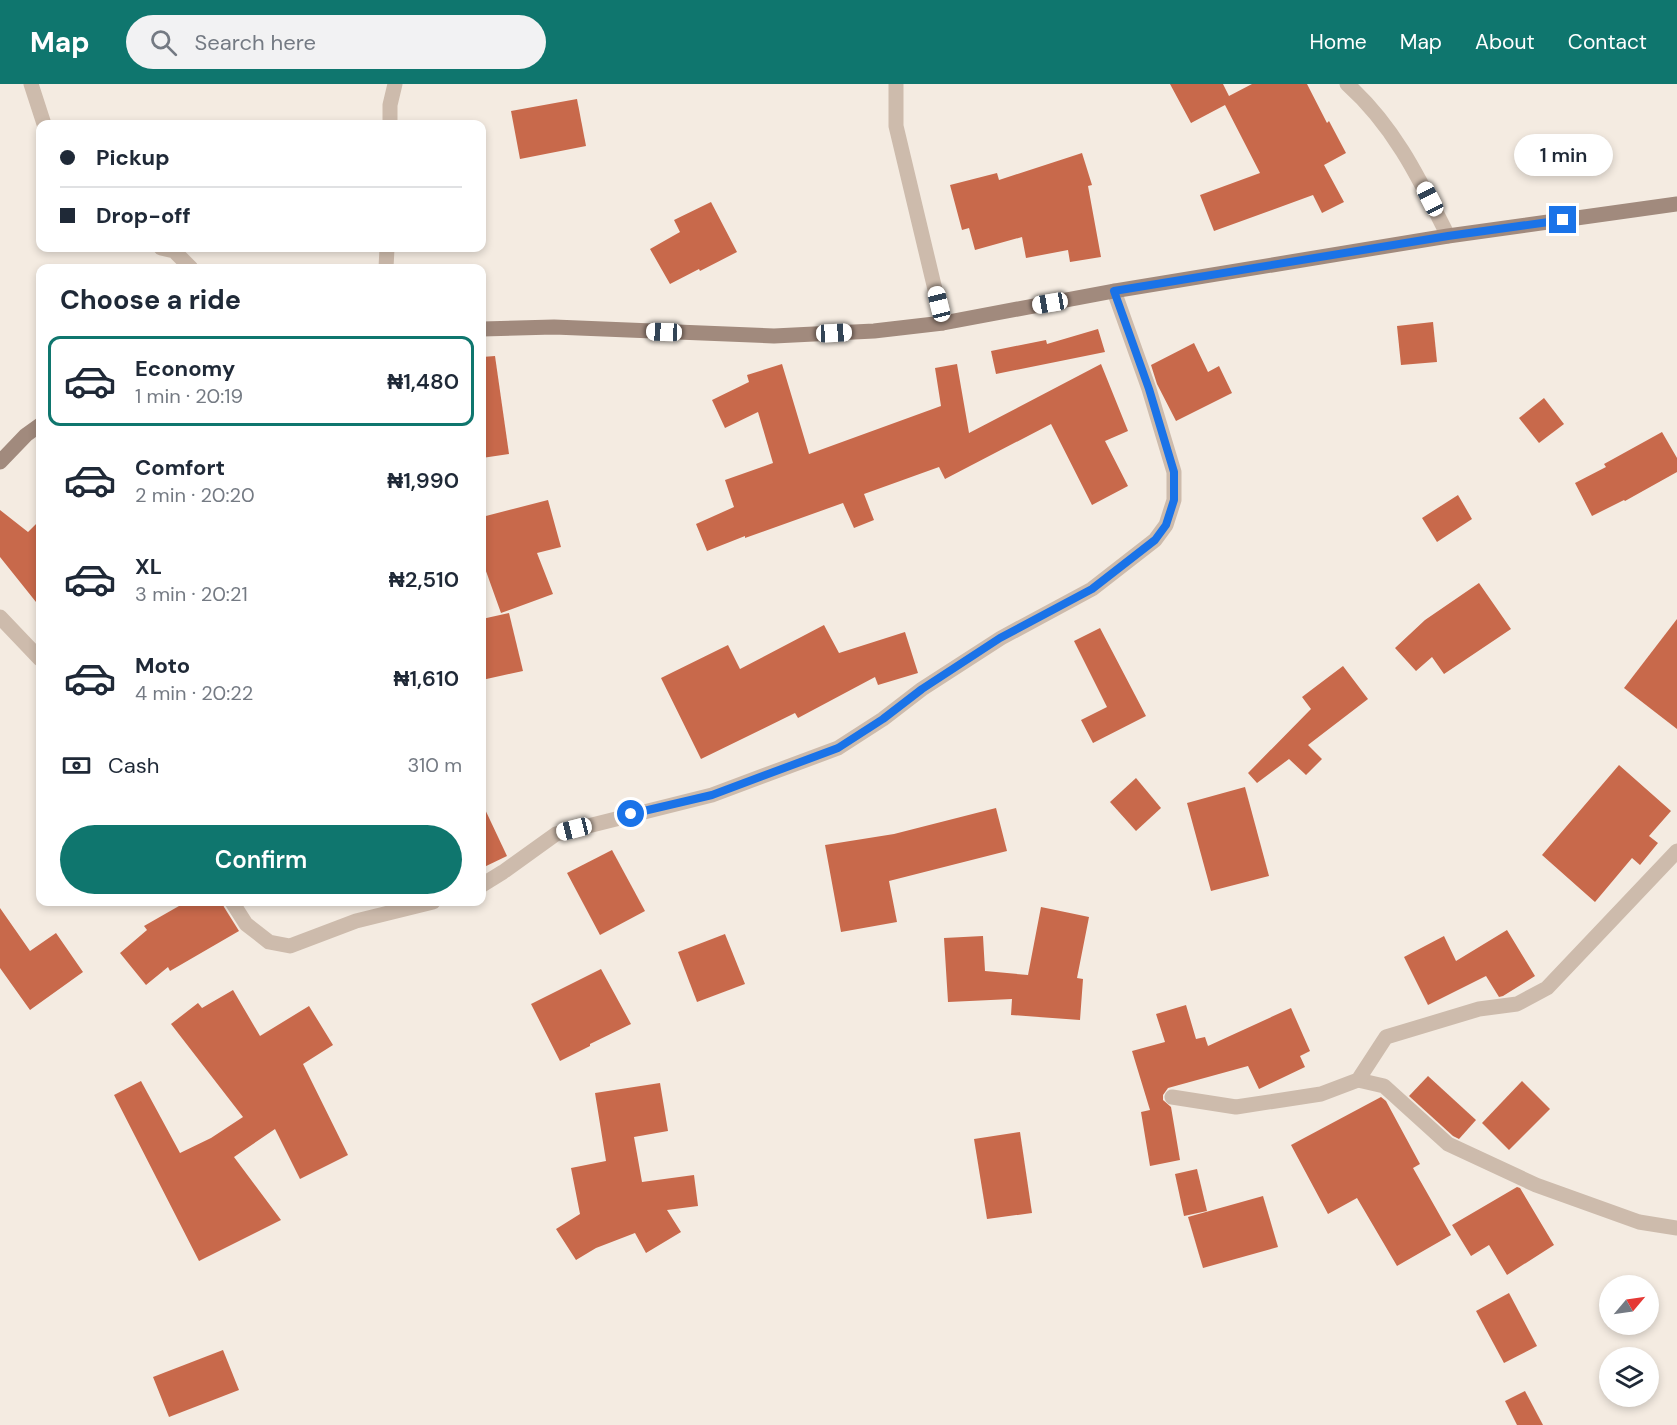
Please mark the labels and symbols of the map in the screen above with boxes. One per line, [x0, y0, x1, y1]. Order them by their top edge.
callout: 1 min [1514, 133, 1612, 175]
car [1414, 179, 1446, 219]
route end [1549, 206, 1576, 233]
car [926, 284, 952, 324]
car [1031, 291, 1069, 315]
car [646, 322, 682, 342]
car [816, 323, 852, 343]
route start [617, 800, 644, 827]
car [554, 816, 594, 842]
north arrow [1599, 1275, 1659, 1335]

